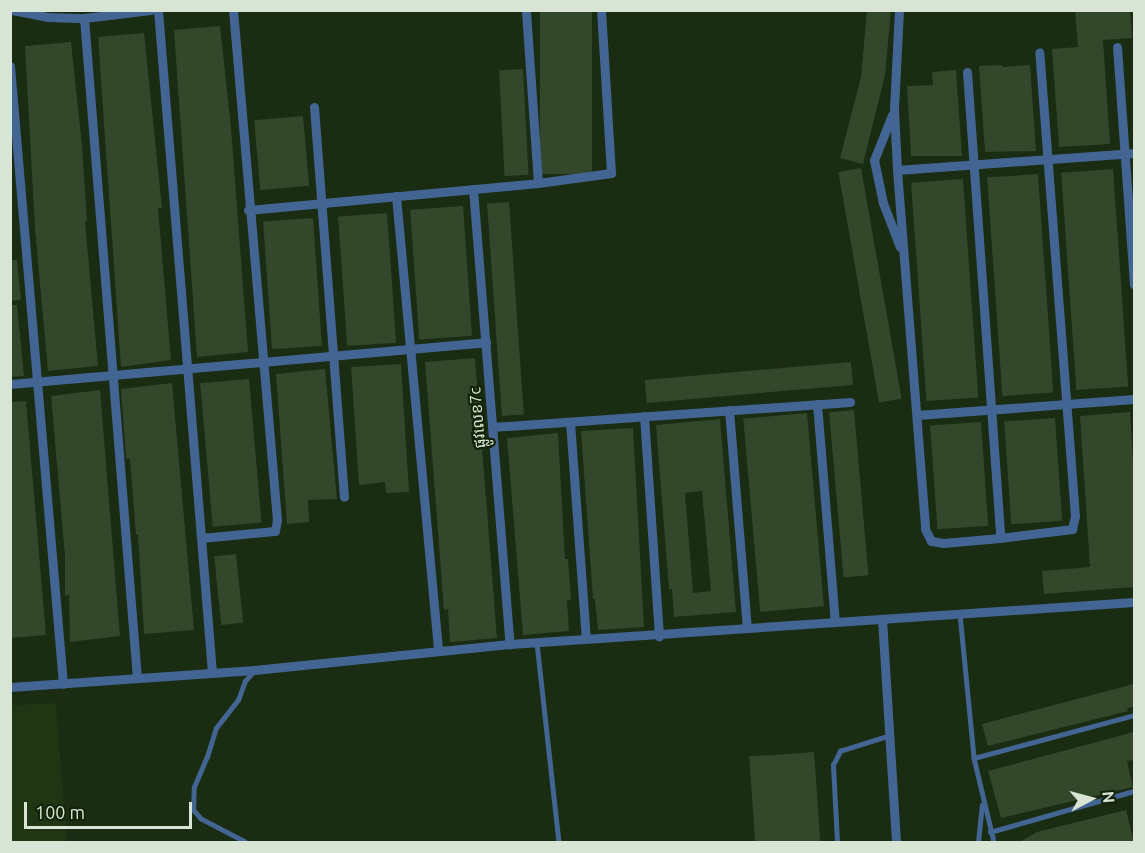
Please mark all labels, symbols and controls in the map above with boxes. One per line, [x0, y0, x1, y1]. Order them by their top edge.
street label: ផ្លូវលេខ7c [465, 387, 489, 449]
north arrow [1061, 769, 1121, 829]
scale bar [27, 790, 195, 828]
text: N [1099, 790, 1118, 804]
text: 100 m [35, 802, 85, 822]

